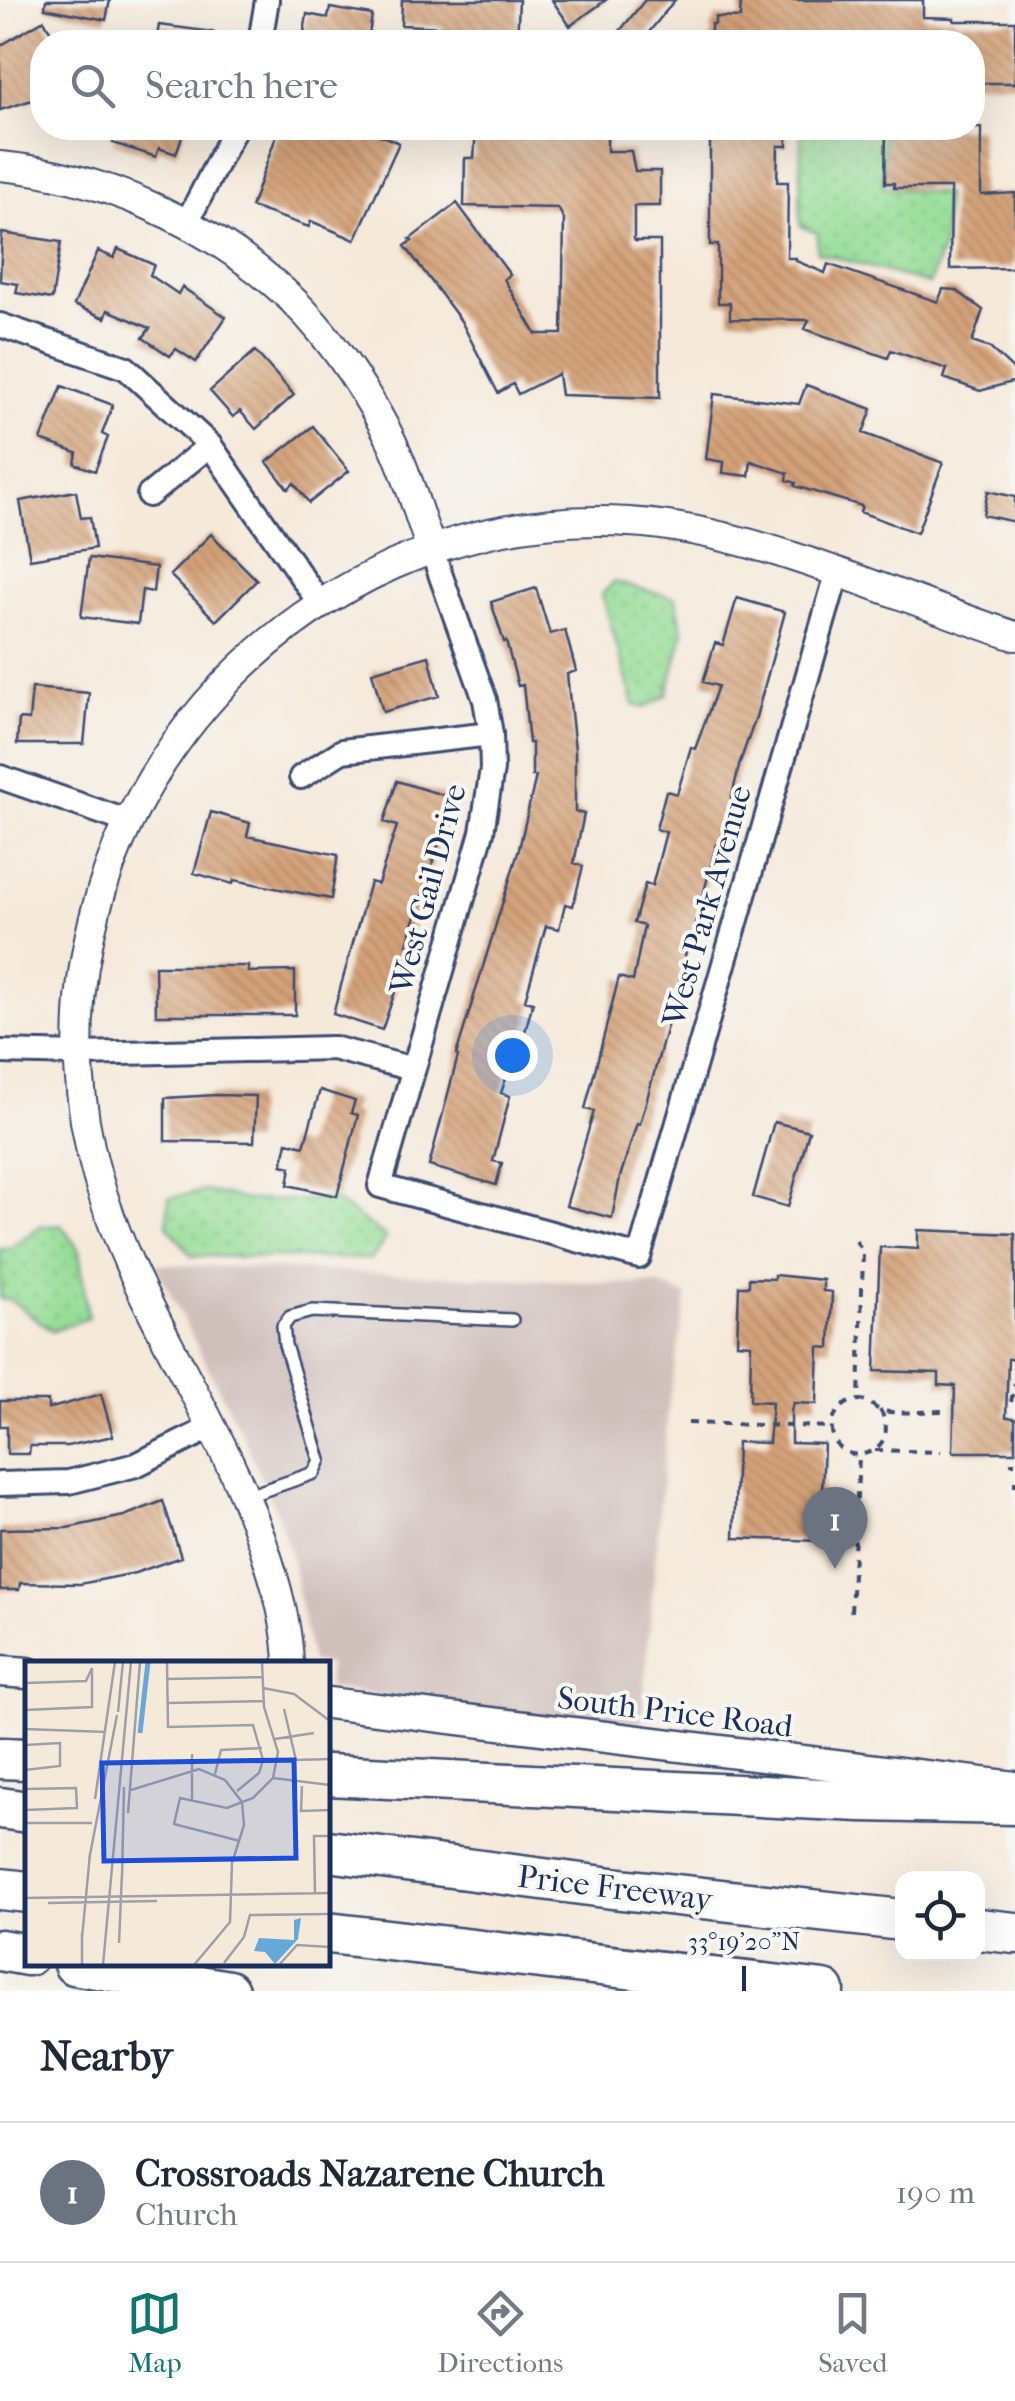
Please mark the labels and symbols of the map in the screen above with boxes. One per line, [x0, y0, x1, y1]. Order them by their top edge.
street label: West Gail Drive [382, 780, 474, 999]
street label: West Park Avenue [655, 781, 759, 1032]
your location [487, 1030, 538, 1081]
pin: 1 [802, 1486, 868, 1569]
inset map [25, 1661, 330, 1966]
street label: South Price Road [555, 1679, 795, 1745]
street label: Price Freeway [516, 1858, 715, 1918]
text: 33°19'20"N [688, 1927, 800, 1956]

